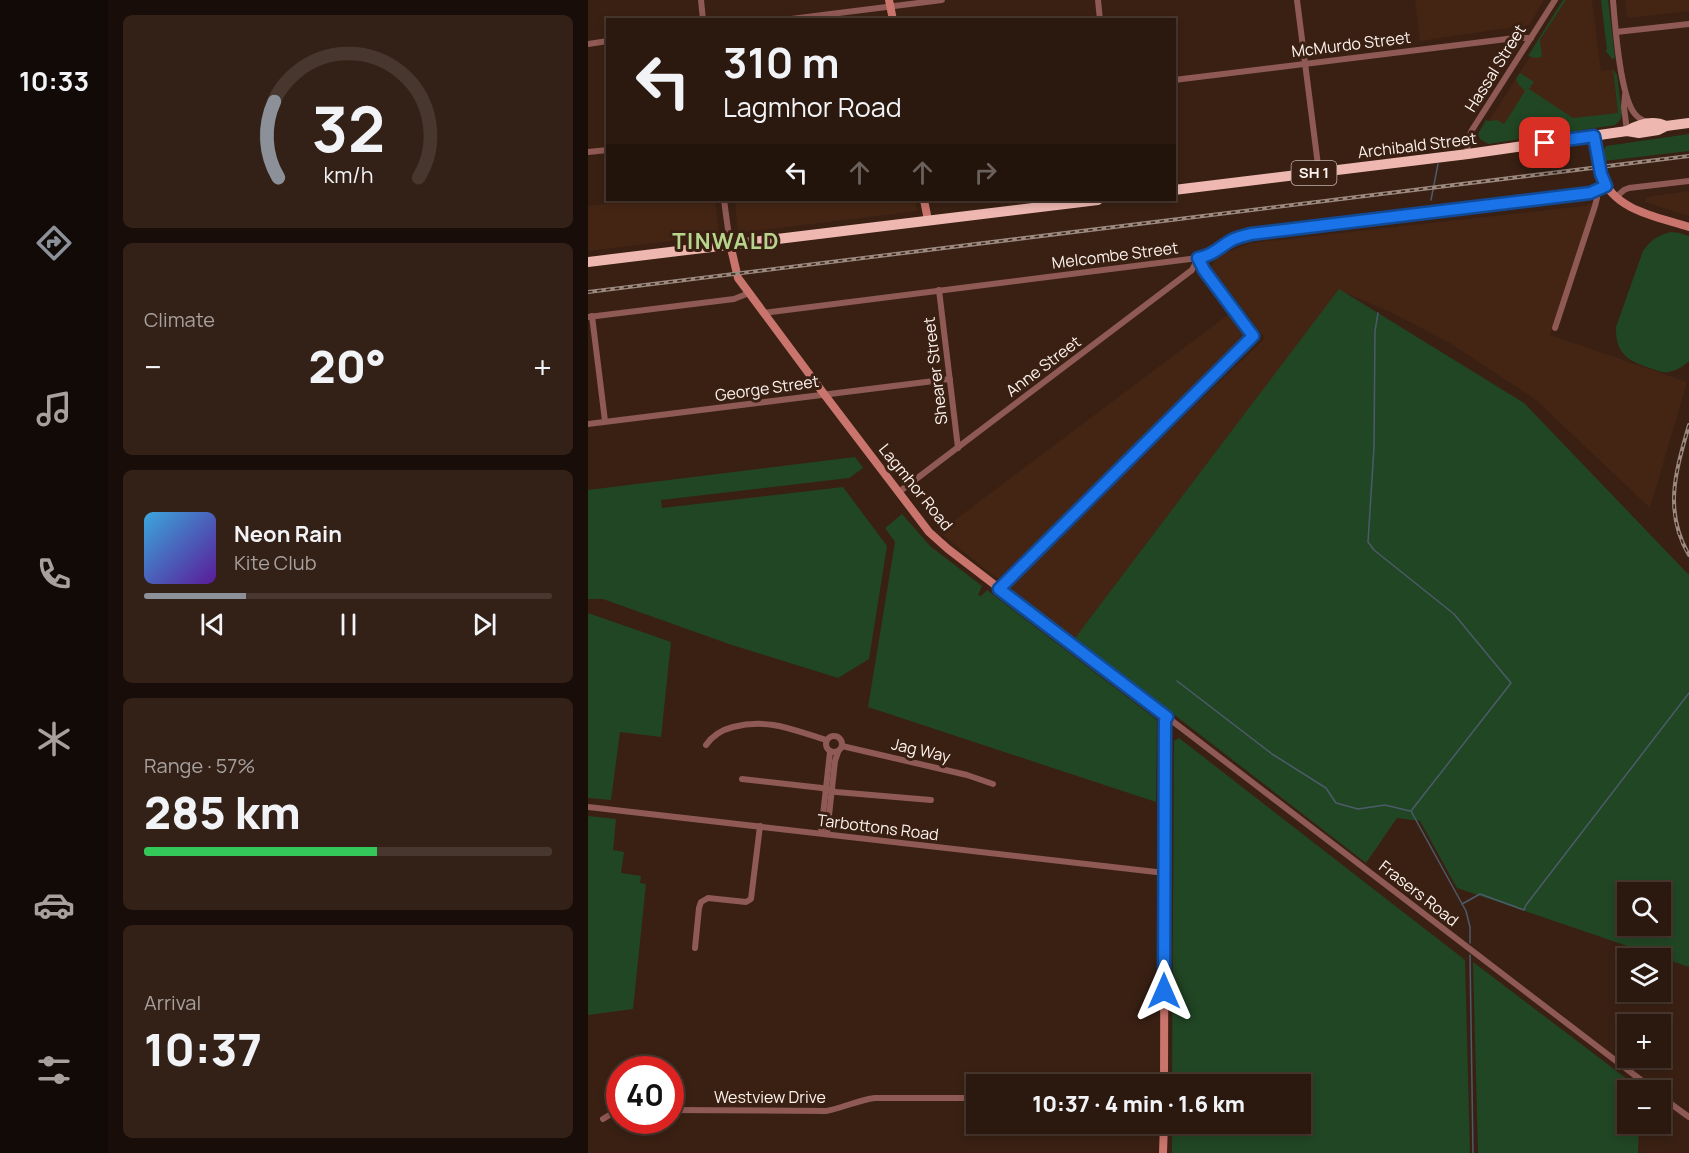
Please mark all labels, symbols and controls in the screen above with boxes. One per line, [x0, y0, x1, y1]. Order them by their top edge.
street label: Hassal Street [1459, 20, 1531, 116]
street label: McMurdo Street [1290, 26, 1412, 62]
text: 310 m [723, 33, 840, 91]
icon: left [624, 42, 702, 120]
text: 10:33 [19, 62, 89, 99]
text: 32 [311, 85, 385, 171]
text: Lagmhor Road [723, 88, 902, 125]
pin [1519, 117, 1570, 168]
icon: arrive [1528, 126, 1561, 159]
street label: Archibald Street [1356, 127, 1478, 163]
icon: left [780, 156, 813, 189]
icon: ahead [843, 156, 876, 189]
icon: ahead [906, 156, 939, 189]
icon: right [969, 156, 1002, 189]
text: km/h [323, 161, 373, 190]
road number: SH 1 [1292, 161, 1336, 185]
icon: directions [33, 222, 75, 264]
district label: TINWALD [672, 226, 780, 256]
street label: Melcombe Street [1051, 236, 1179, 274]
text: Climate [144, 306, 215, 333]
street label: Shearer Street [917, 316, 953, 426]
street label: Anne Street [1001, 331, 1085, 401]
text: 20° [309, 335, 386, 397]
text: − [144, 344, 162, 389]
text: + [533, 344, 552, 389]
street label: George Street [714, 370, 820, 406]
icon: music [33, 388, 75, 430]
street label: Lagmhor Road [874, 439, 958, 535]
text: Neon Rain [234, 519, 342, 549]
text: Kite Club [234, 549, 317, 576]
icon: phone [33, 553, 75, 595]
icon: previous [196, 608, 229, 641]
icon: pause [332, 608, 365, 641]
icon: next [468, 608, 501, 641]
icon: climate [33, 718, 75, 760]
street label: Jag Way [889, 733, 953, 768]
text: Range · 57% [144, 752, 255, 779]
text: 285 km [144, 781, 301, 843]
street label: Tarbottons Road [816, 809, 940, 845]
street label: Frasers Road [1375, 855, 1463, 931]
map controls [1617, 882, 1671, 1134]
button: search [1617, 882, 1671, 936]
icon: car [33, 884, 75, 926]
button: layers [1617, 948, 1671, 1002]
position arrow [1132, 959, 1196, 1023]
text: Arrival [144, 989, 201, 1016]
button: + [1617, 1014, 1671, 1068]
text: 10:37 [144, 1018, 262, 1080]
icon: filters [33, 1049, 75, 1091]
speed limit sign: 40 [606, 1056, 684, 1134]
button: − [1617, 1080, 1671, 1134]
street label: Westview Drive [714, 1086, 826, 1108]
text: 10:37 · 4 min · 1.6 km [1032, 1089, 1245, 1119]

